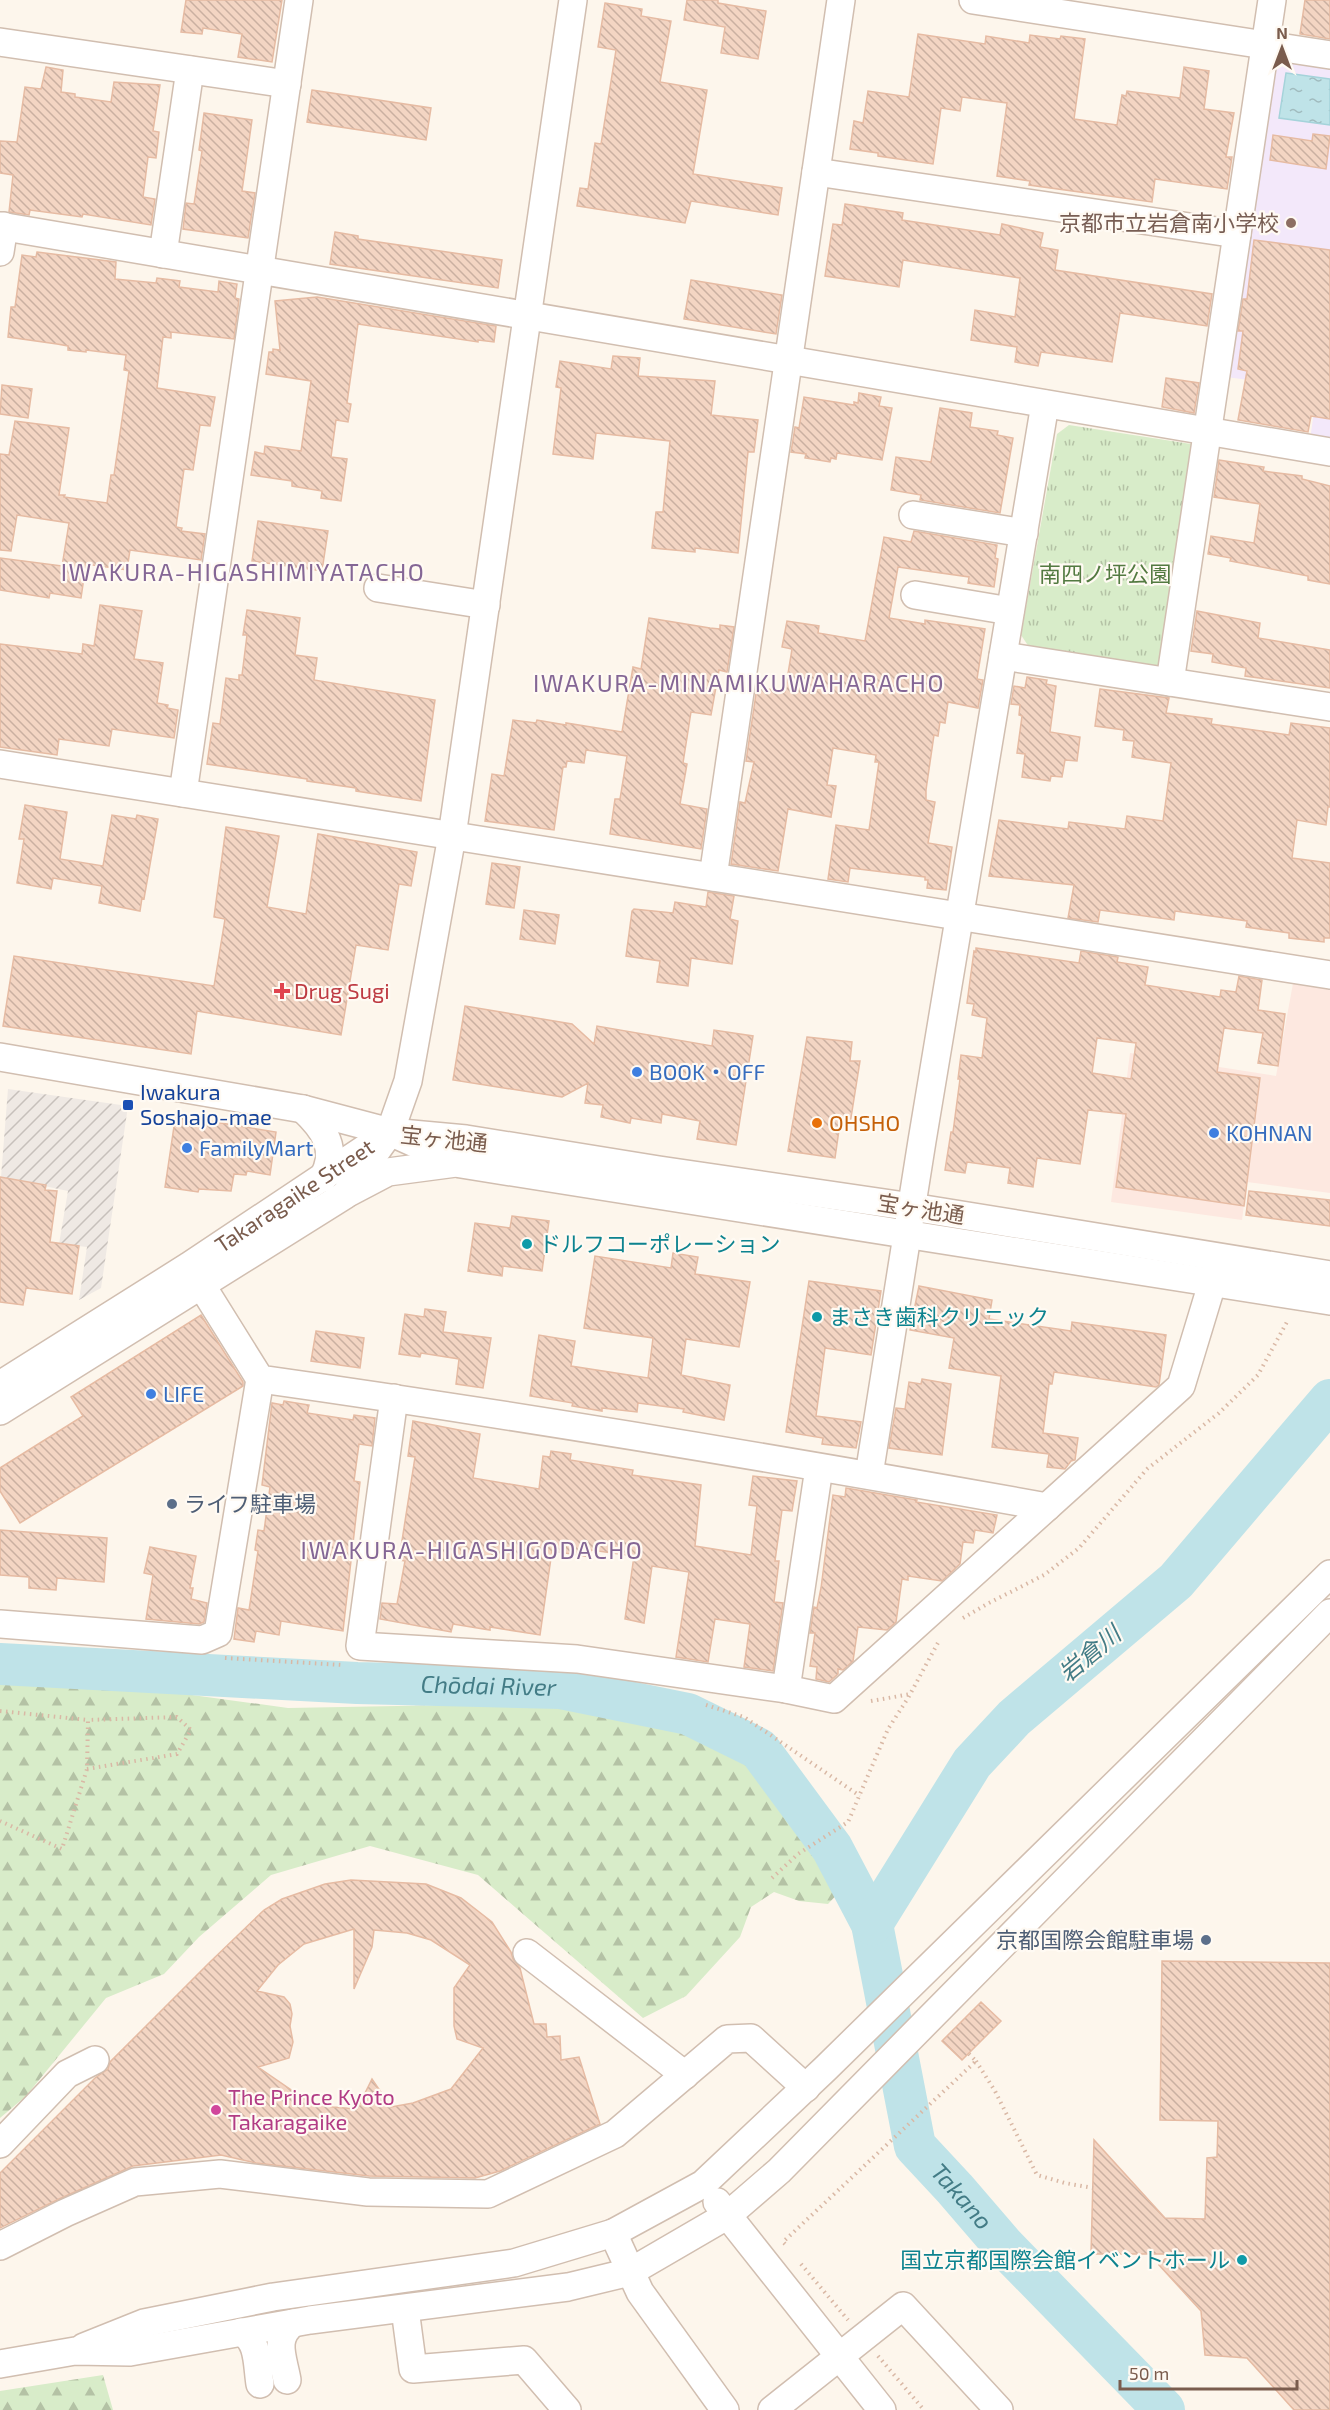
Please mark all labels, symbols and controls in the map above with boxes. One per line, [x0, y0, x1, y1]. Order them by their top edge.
north arrow [1252, 18, 1312, 78]
text: N [1276, 23, 1288, 42]
place label: 京都市立岩倉南小学校 [1059, 209, 1279, 235]
marker: 京都市立岩倉南小学校 [1284, 216, 1298, 230]
district label: IWAKURA-HIGASHIMIYATACHO [61, 557, 425, 586]
park label: 南四ノ坪公園 [1039, 560, 1171, 586]
district label: IWAKURA-MINAMIKUWAHARACHO [533, 668, 945, 697]
place label: Drug Sugi [294, 977, 390, 1003]
marker: Drug Sugi [275, 984, 289, 998]
place label: BOOK・OFF [649, 1058, 766, 1084]
marker: BOOK・OFF [630, 1065, 644, 1079]
place label: Iwakura Soshajo-mae [140, 1078, 272, 1130]
marker: Iwakura Soshajo-mae [121, 1098, 135, 1112]
place label: OHSHO [829, 1109, 900, 1135]
marker: OHSHO [810, 1116, 824, 1130]
place label: KOHNAN [1226, 1119, 1313, 1145]
street label: 宝ヶ池通 [399, 1120, 489, 1156]
marker: KOHNAN [1207, 1126, 1221, 1140]
street label: Takaragaike Street [209, 1133, 378, 1257]
place label: FamilyMart [199, 1134, 313, 1160]
marker: FamilyMart [180, 1141, 194, 1155]
street label: 宝ヶ池通 [876, 1188, 967, 1228]
place label: ドルフコーポレーション [539, 1230, 781, 1256]
marker: ドルフコーポレーション [520, 1237, 534, 1251]
place label: まさき歯科クリニック [829, 1303, 1049, 1329]
marker: まさき歯科クリニック [810, 1310, 824, 1324]
place label: LIFE [163, 1380, 204, 1406]
marker: LIFE [144, 1387, 158, 1401]
place label: ライフ駐車場 [184, 1490, 316, 1516]
marker: ライフ駐車場 [165, 1497, 179, 1511]
district label: IWAKURA-HIGASHIGODACHO [301, 1535, 643, 1564]
water label: 岩倉川 [1052, 1617, 1128, 1687]
water label: Chōdai River [420, 1669, 557, 1701]
place label: 京都国際会館駐車場 [996, 1926, 1194, 1952]
marker: 京都国際会館駐車場 [1199, 1933, 1213, 1947]
place label: The Prince Kyoto Takaragaike [228, 2083, 395, 2134]
marker: The Prince Kyoto Takaragaike [209, 2103, 223, 2117]
water label: Takano [925, 2157, 999, 2235]
place label: 国立京都国際会館イベントホール [900, 2246, 1230, 2272]
marker: 国立京都国際会館イベントホール [1235, 2253, 1249, 2267]
scale bar [1120, 2353, 1297, 2391]
text: 50 m [1129, 2362, 1169, 2384]

